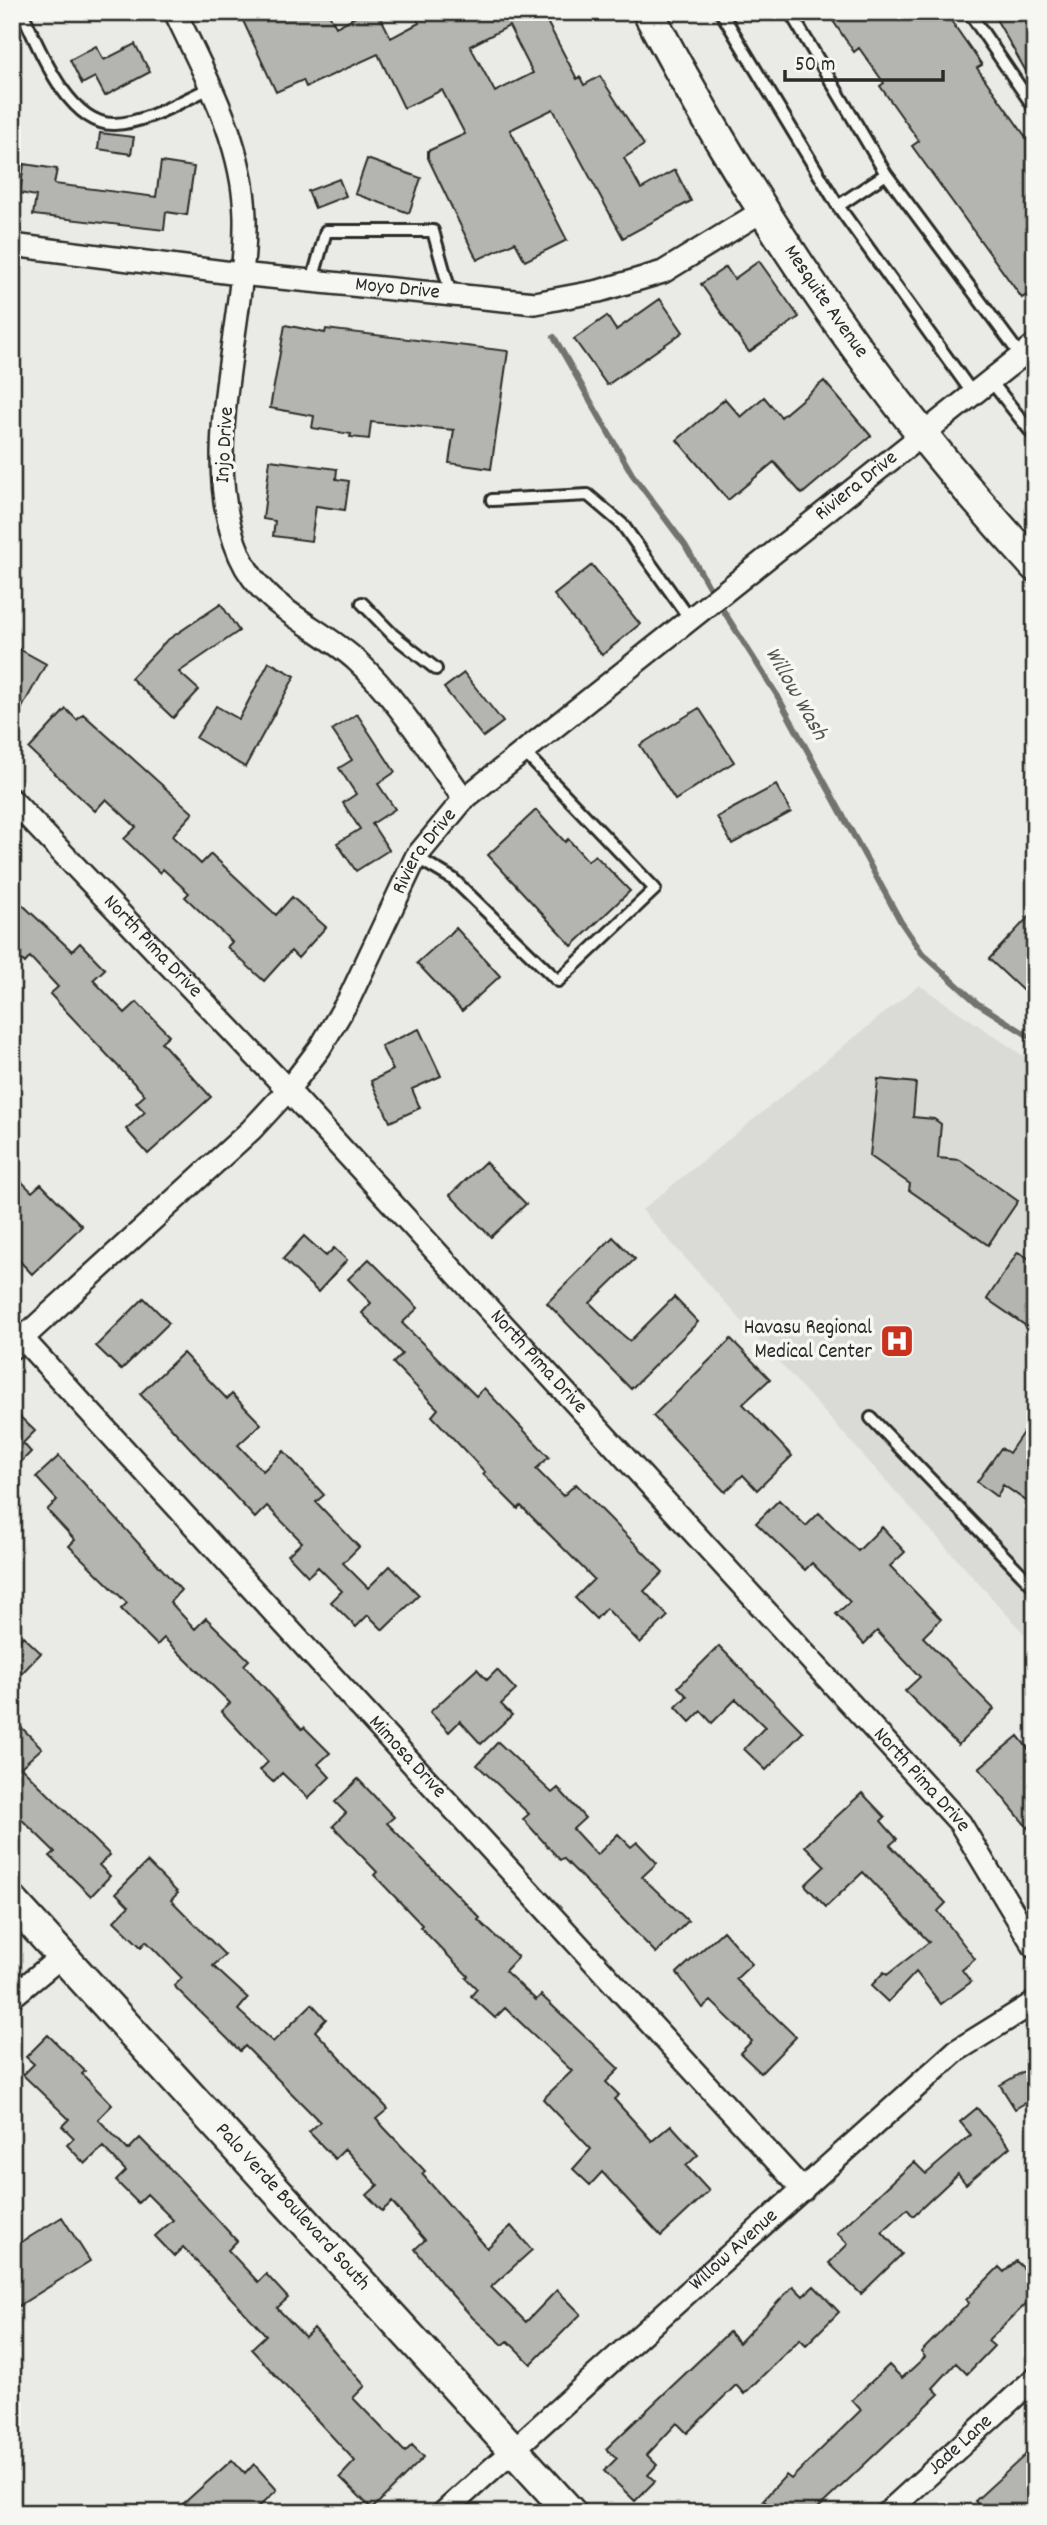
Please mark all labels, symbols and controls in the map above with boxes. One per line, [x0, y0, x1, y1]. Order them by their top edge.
scale bar [785, 38, 942, 82]
text: 50 m [795, 51, 835, 81]
street label: Mesquite Avenue [775, 239, 875, 365]
street label: Moyo Drive [354, 270, 441, 309]
street label: Injo Drive [209, 406, 243, 484]
street label: Riviera Drive [809, 444, 905, 529]
water label: Willow Wash [755, 641, 836, 748]
street label: Riviera Drive [385, 802, 465, 900]
street label: North Pima Drive [95, 889, 209, 1005]
street label: North Pima Drive [482, 1303, 594, 1422]
place label: Havasu Regional Medical Center [744, 1314, 872, 1368]
hospital icon: Havasu Regional Medical Center [878, 1322, 916, 1360]
street label: Mimosa Drive [360, 1709, 453, 1806]
street label: North Pima Drive [865, 1721, 977, 1838]
street label: Palo Verde Boulevard South [207, 2117, 377, 2298]
street label: Willow Avenue [683, 2202, 786, 2299]
street label: Jade Lane [922, 2408, 1000, 2483]

